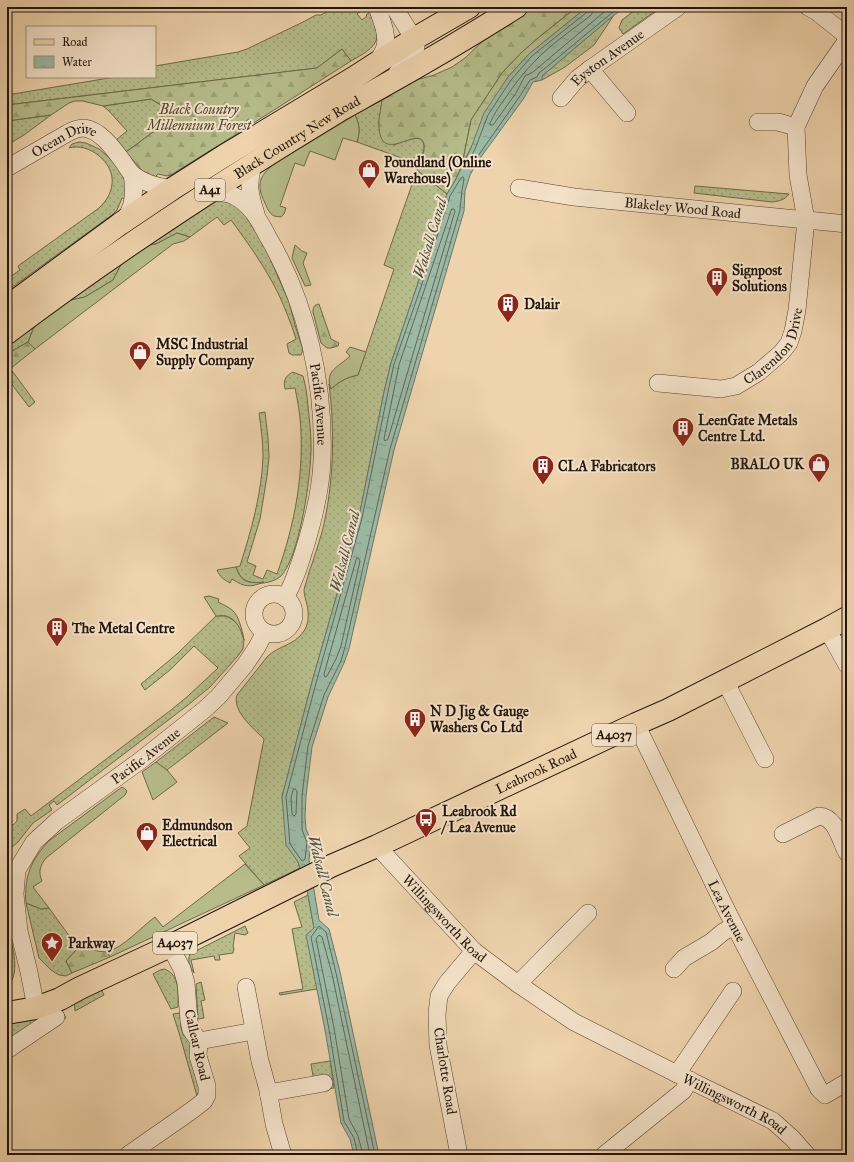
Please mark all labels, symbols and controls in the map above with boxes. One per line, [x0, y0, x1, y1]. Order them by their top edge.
street label: Eyston Avenue [567, 25, 647, 89]
legend [26, 26, 156, 78]
text: Road [62, 35, 88, 49]
text: Water [62, 55, 92, 69]
street label: Black Country New Road [230, 92, 363, 182]
park label: Black Country Millennium Forest [145, 101, 253, 134]
street label: Ocean Drive [28, 119, 101, 161]
place label: Poundland (Online Warehouse) [384, 154, 491, 188]
shop icon: Poundland (Online Warehouse) [356, 157, 382, 190]
road number: A41 [195, 179, 225, 201]
water label: Walsall Canal [409, 194, 451, 280]
street label: Blakeley Wood Road [624, 194, 742, 222]
place label: Signpost Solutions [732, 262, 787, 295]
building icon: Signpost Solutions [704, 265, 730, 298]
building icon: Dalair [495, 291, 521, 324]
place label: Dalair [524, 296, 561, 313]
street label: Clarendon Drive [740, 306, 806, 388]
place label: MSC Industrial Supply Company [156, 336, 255, 370]
shop icon: MSC Industrial Supply Company [127, 339, 153, 372]
street label: Pacific Avenue [306, 362, 331, 445]
place label: LeenGate Metals Centre Ltd. [698, 412, 797, 445]
building icon: LeenGate Metals Centre Ltd. [670, 415, 696, 448]
shop icon: BRALO UK [806, 451, 832, 484]
building icon: CLA Fabricators [530, 453, 556, 486]
place label: BRALO UK [731, 456, 805, 473]
place label: CLA Fabricators [558, 458, 656, 475]
water label: Walsall Canal [326, 507, 364, 593]
building icon: The Metal Centre [44, 615, 70, 648]
place label: The Metal Centre [71, 620, 175, 637]
place label: N D Jig & Gauge Washers Co Ltd [430, 703, 529, 736]
building icon: N D Jig & Gauge Washers Co Ltd [402, 706, 428, 739]
street label: Pacific Avenue [108, 724, 184, 788]
road number: A4037 [592, 724, 636, 746]
street label: Leabrook Road [493, 745, 579, 797]
place label: Leabrook Rd / Lea Avenue [440, 803, 518, 836]
bus stop icon: Leabrook Rd / Lea Avenue [413, 806, 439, 839]
place label: Edmundson Electrical [162, 817, 233, 850]
shop icon: Edmundson Electrical [134, 820, 160, 853]
water label: Walsall Canal [304, 834, 342, 920]
street label: Willingsworth Road [399, 871, 490, 966]
street label: Lea Avenue [705, 877, 750, 945]
place icon: Parkway [39, 930, 65, 963]
road number: A4037 [153, 932, 197, 954]
place label: Parkway [68, 935, 116, 953]
street label: Callear Road [181, 1008, 213, 1082]
street label: Charlotte Road [430, 1026, 460, 1116]
street label: Willingsworth Road [680, 1070, 790, 1138]

